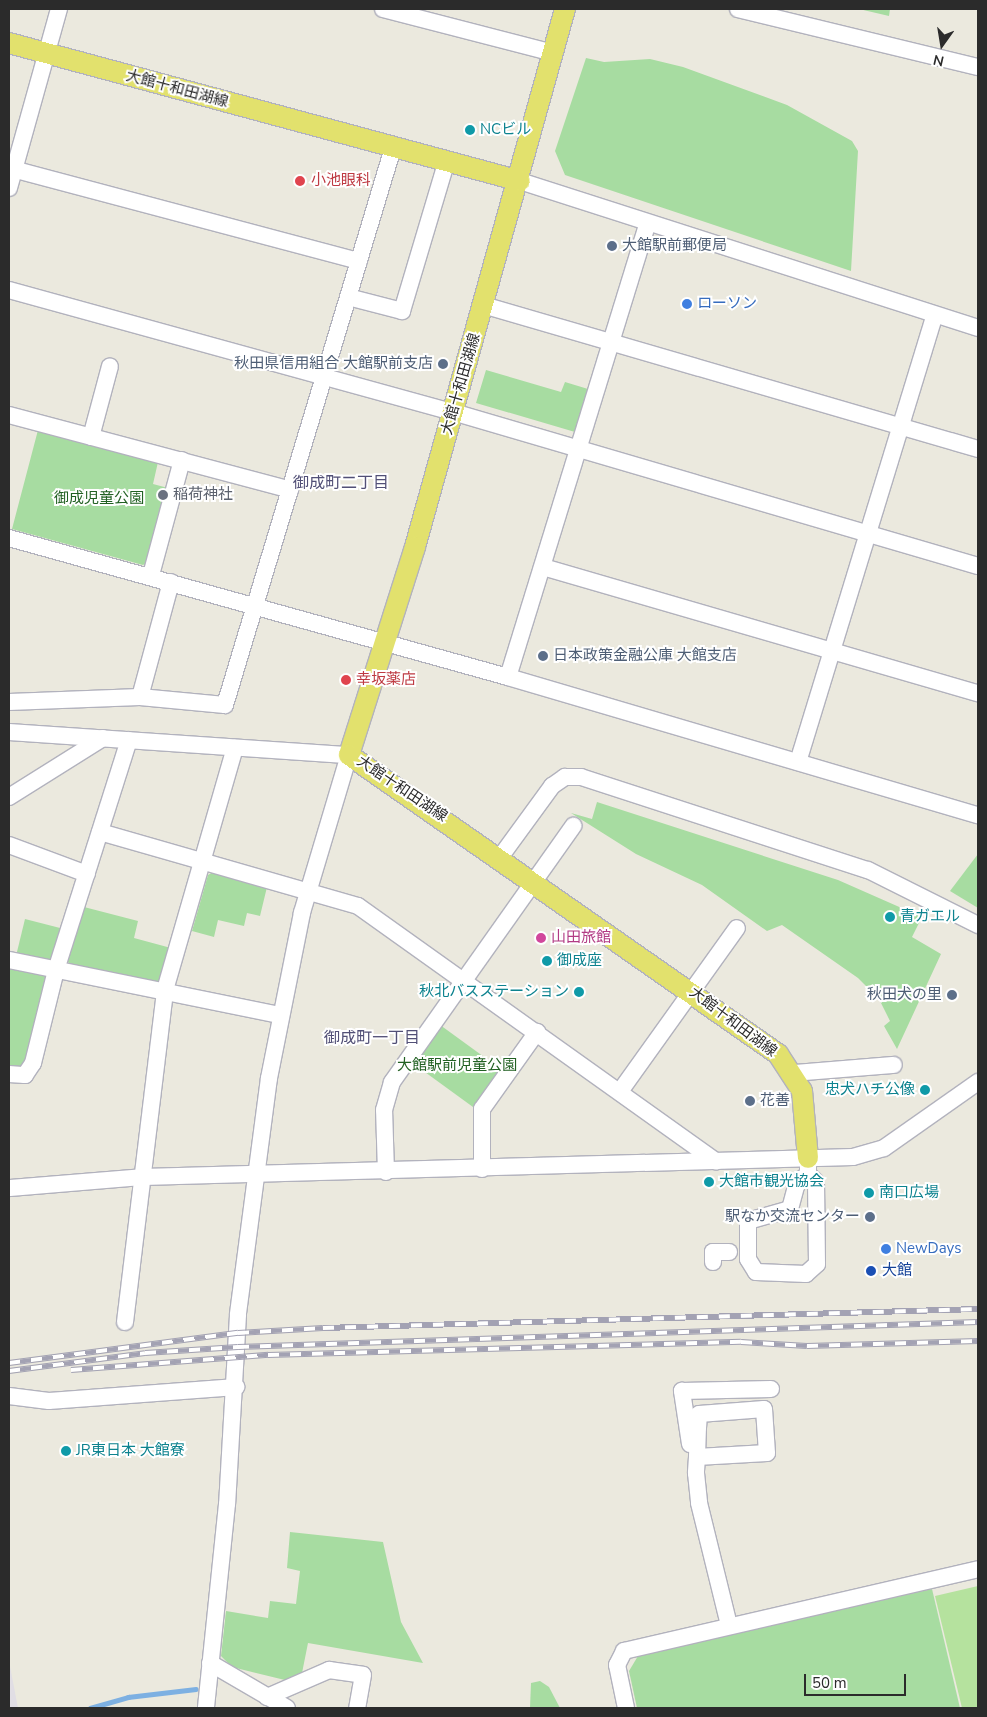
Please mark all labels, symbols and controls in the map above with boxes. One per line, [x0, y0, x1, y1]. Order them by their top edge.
north arrow [917, 20, 967, 70]
text: N [931, 50, 946, 71]
street label: 大館十和田湖線 [124, 67, 230, 111]
place label: NCビル [480, 121, 531, 139]
marker: NCビル [464, 124, 476, 136]
place label: 小池眼科 [311, 172, 371, 190]
marker: 小池眼科 [293, 174, 307, 188]
place label: 大館駅前郵便局 [622, 237, 727, 255]
marker: 大館駅前郵便局 [606, 240, 618, 252]
place label: ローソン [697, 295, 757, 313]
marker: ローソン [681, 298, 693, 310]
street label: 大館十和田湖線 [438, 331, 484, 437]
place label: 秋田県信用組合 大館駅前支店 [234, 355, 433, 373]
marker: 秋田県信用組合 大館駅前支店 [437, 358, 449, 370]
district label: 御成町二丁目 [293, 473, 389, 493]
place label: 稲荷神社 [173, 486, 233, 504]
marker: 稲荷神社 [157, 489, 169, 501]
park label: 御成児童公園 [54, 490, 144, 508]
place label: 日本政策金融公庫 大館支店 [553, 647, 737, 665]
marker: 日本政策金融公庫 大館支店 [537, 650, 549, 662]
place label: 幸坂薬店 [356, 671, 416, 689]
marker: 幸坂薬店 [340, 674, 352, 686]
street label: 大館十和田湖線 [353, 752, 451, 826]
place label: 青ガエル [900, 908, 960, 926]
marker: 青ガエル [884, 911, 896, 923]
place label: 山田旅館 [551, 929, 611, 947]
marker: 山田旅館 [535, 932, 547, 944]
place label: 御成座 [557, 952, 602, 970]
marker: 御成座 [541, 955, 553, 967]
place label: 秋北バスステーション [419, 983, 569, 1001]
street label: 大館十和田湖線 [686, 983, 780, 1061]
marker: 秋北バスステーション [573, 986, 585, 998]
place label: 秋田犬の里 [867, 986, 942, 1004]
marker: 秋田犬の里 [946, 989, 958, 1001]
district label: 御成町一丁目 [324, 1028, 420, 1048]
park label: 大館駅前児童公園 [397, 1057, 517, 1075]
place label: 忠犬ハチ公像 [825, 1081, 915, 1099]
marker: 忠犬ハチ公像 [919, 1084, 931, 1096]
place label: 花善 [760, 1092, 790, 1110]
marker: 花善 [744, 1095, 756, 1107]
place label: 大館市観光協会 [719, 1173, 824, 1191]
marker: 大館市観光協会 [703, 1176, 715, 1188]
place label: 南口広場 [879, 1184, 939, 1202]
marker: 南口広場 [863, 1187, 875, 1199]
place label: 駅なか交流センター [725, 1208, 860, 1226]
marker: 駅なか交流センター [864, 1211, 876, 1223]
place label: NewDays [896, 1240, 961, 1258]
marker: NewDays [880, 1243, 892, 1255]
place label: 大館 [882, 1262, 912, 1280]
marker: 大館 [864, 1264, 878, 1278]
place label: JR東日本 大館寮 [76, 1442, 185, 1460]
marker: JR東日本 大館寮 [60, 1445, 72, 1457]
scale bar [807, 1664, 910, 1696]
text: 50 m [812, 1673, 847, 1693]

